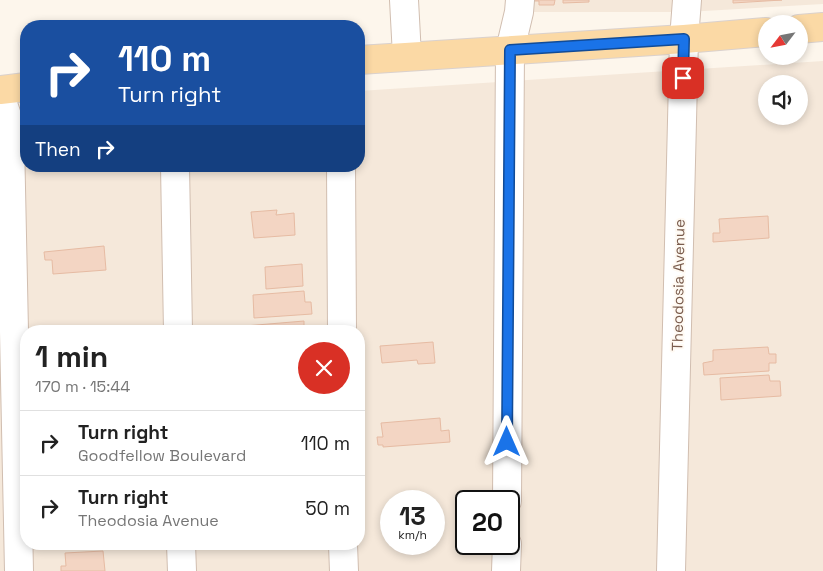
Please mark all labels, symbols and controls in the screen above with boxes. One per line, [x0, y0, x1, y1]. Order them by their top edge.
north arrow [758, 15, 808, 65]
map controls [758, 15, 808, 125]
text: 110 m [118, 37, 211, 81]
icon: right [35, 40, 100, 105]
pin [662, 57, 704, 99]
icon: arrive [669, 64, 697, 92]
button: sound [758, 75, 808, 125]
text: Turn right [118, 80, 221, 108]
icon: right [91, 135, 119, 163]
text: Then [35, 137, 81, 162]
street label: Theodosia Avenue [667, 219, 689, 351]
text: 1 min [35, 337, 108, 376]
button: close [298, 342, 350, 394]
text: 170 m · 15:44 [35, 376, 130, 397]
position arrow [480, 415, 532, 467]
text: Turn right [78, 420, 168, 445]
icon: right [35, 429, 63, 457]
text: 110 m [301, 431, 350, 456]
text: Goodfellow Boulevard [78, 445, 246, 466]
text: Turn right [78, 485, 168, 510]
speed limit sign: 20 [455, 490, 520, 555]
icon: right [35, 494, 63, 522]
text: 50 m [305, 496, 350, 521]
text: 13 [399, 500, 426, 532]
text: Theodosia Avenue [78, 510, 219, 531]
text: km/h [398, 527, 427, 543]

